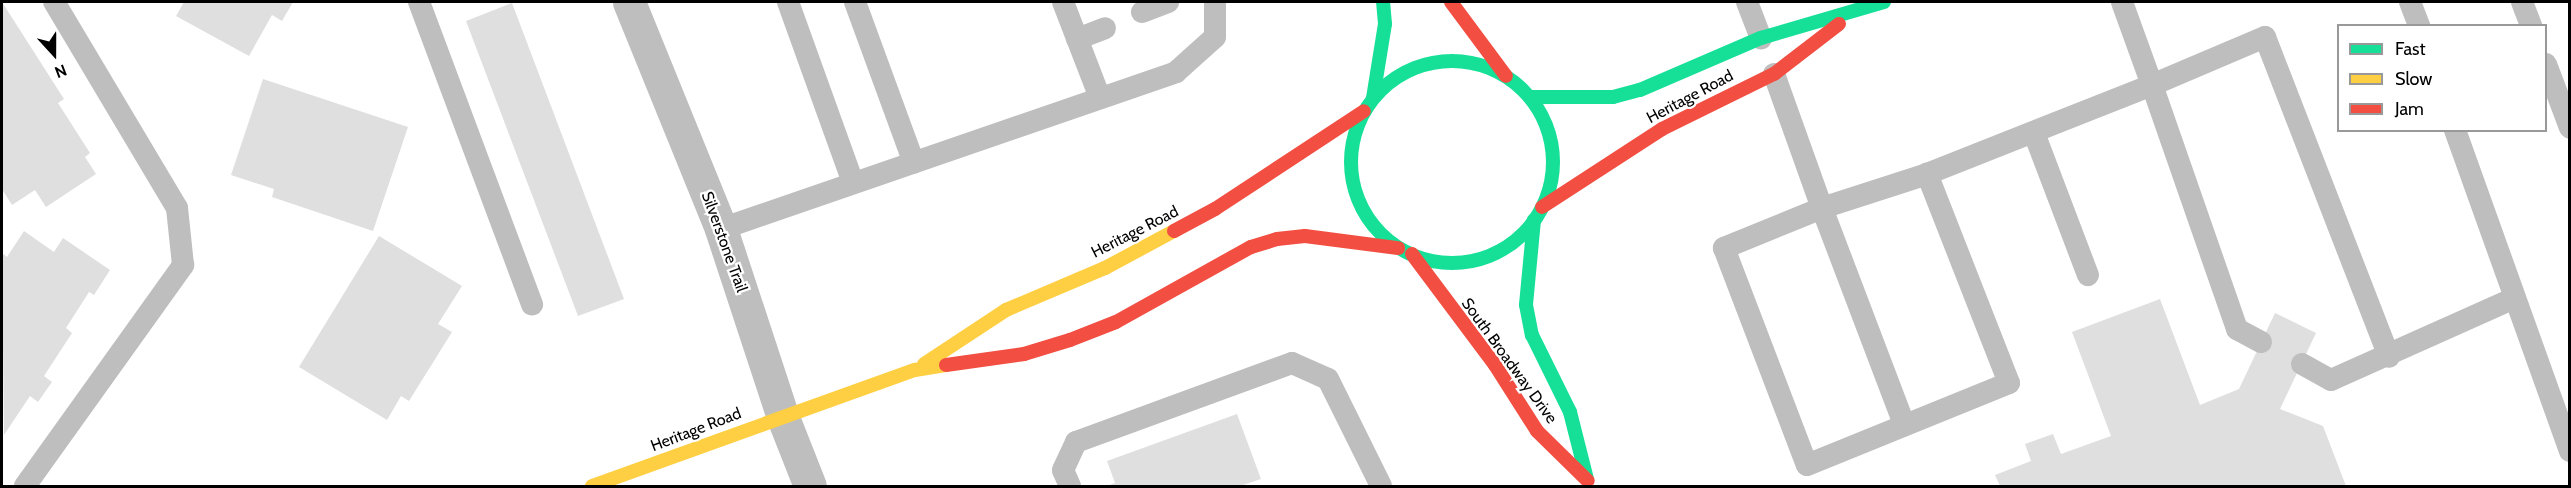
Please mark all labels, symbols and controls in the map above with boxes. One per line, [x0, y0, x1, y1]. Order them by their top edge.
north arrow [24, 24, 84, 84]
legend [2337, 24, 2547, 132]
text: Fast [2395, 38, 2426, 60]
text: N [52, 60, 69, 82]
street label: Heritage Road [1643, 66, 1737, 128]
text: Slow [2395, 68, 2432, 90]
text: Jam [2395, 98, 2424, 120]
street label: Silverstone Trail [697, 189, 751, 295]
street label: Heritage Road [1088, 202, 1182, 262]
street label: South Broadway Drive [1457, 295, 1561, 427]
street label: Heritage Road [648, 404, 744, 456]

